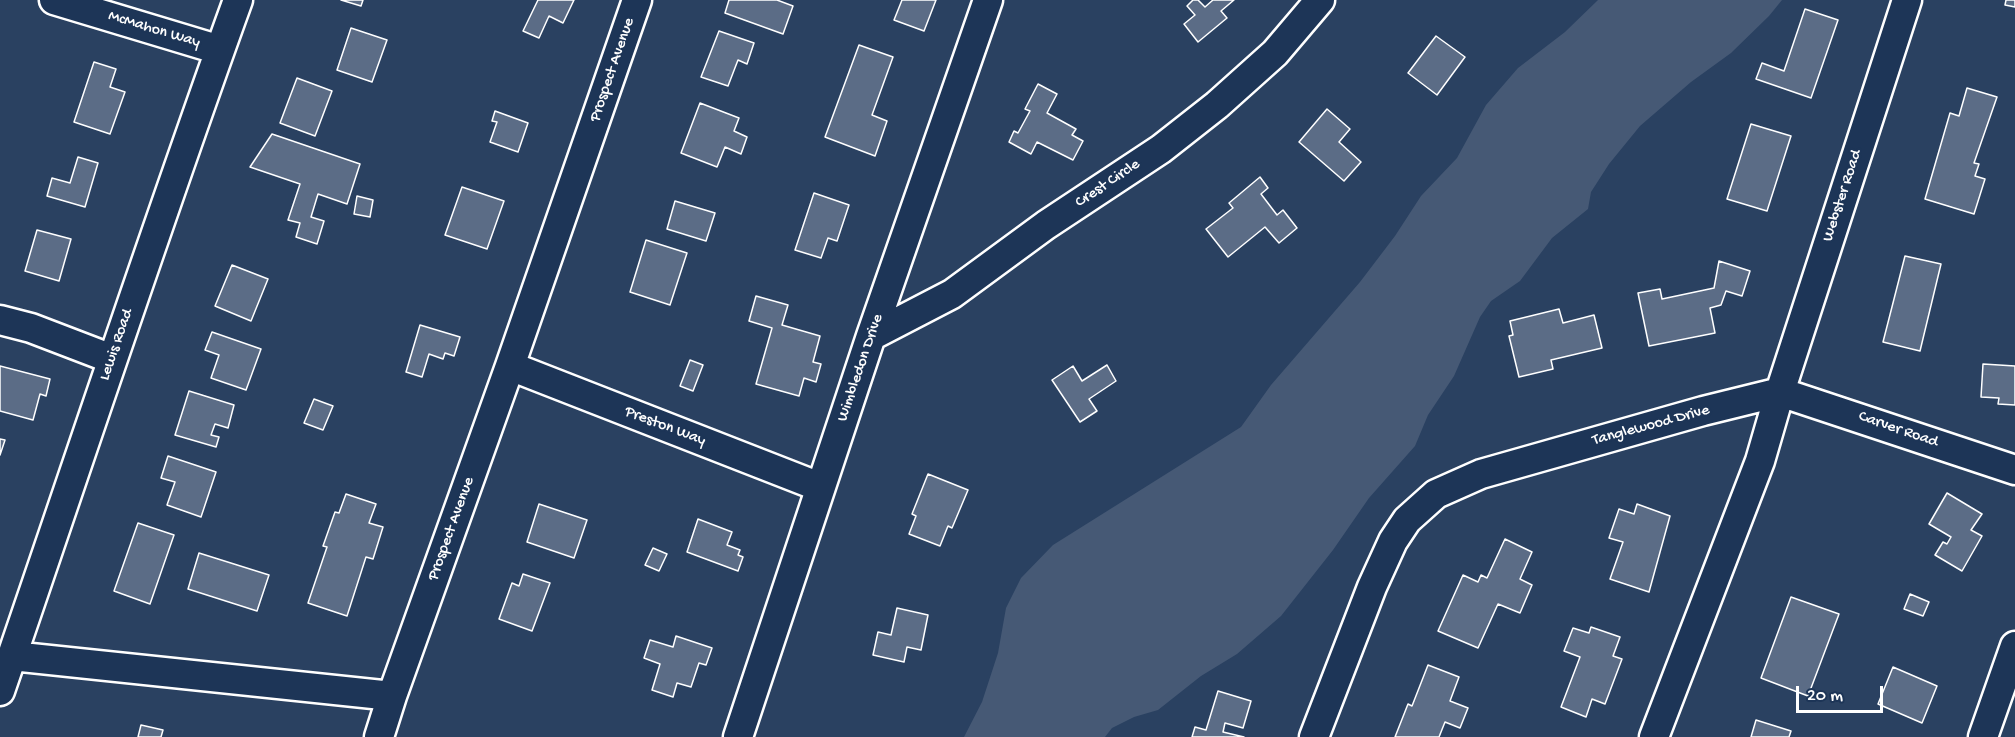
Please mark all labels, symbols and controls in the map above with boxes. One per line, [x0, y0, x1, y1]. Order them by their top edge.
street label: McMahon Way [106, 7, 202, 53]
street label: Prospect Avenue [586, 15, 640, 125]
street label: Webster Road [1819, 148, 1867, 244]
street label: Crest Circle [1072, 155, 1144, 213]
street label: Lewis Road [96, 307, 138, 383]
street label: Wimbledon Drive [834, 312, 888, 424]
street label: Tanglewood Drive [1590, 401, 1712, 451]
street label: Preston Way [622, 403, 708, 451]
street label: Carver Road [1856, 407, 1940, 453]
street label: Prospect Avenue [424, 475, 480, 583]
scale bar [1799, 674, 1886, 712]
text: 20 m [1807, 686, 1843, 707]

